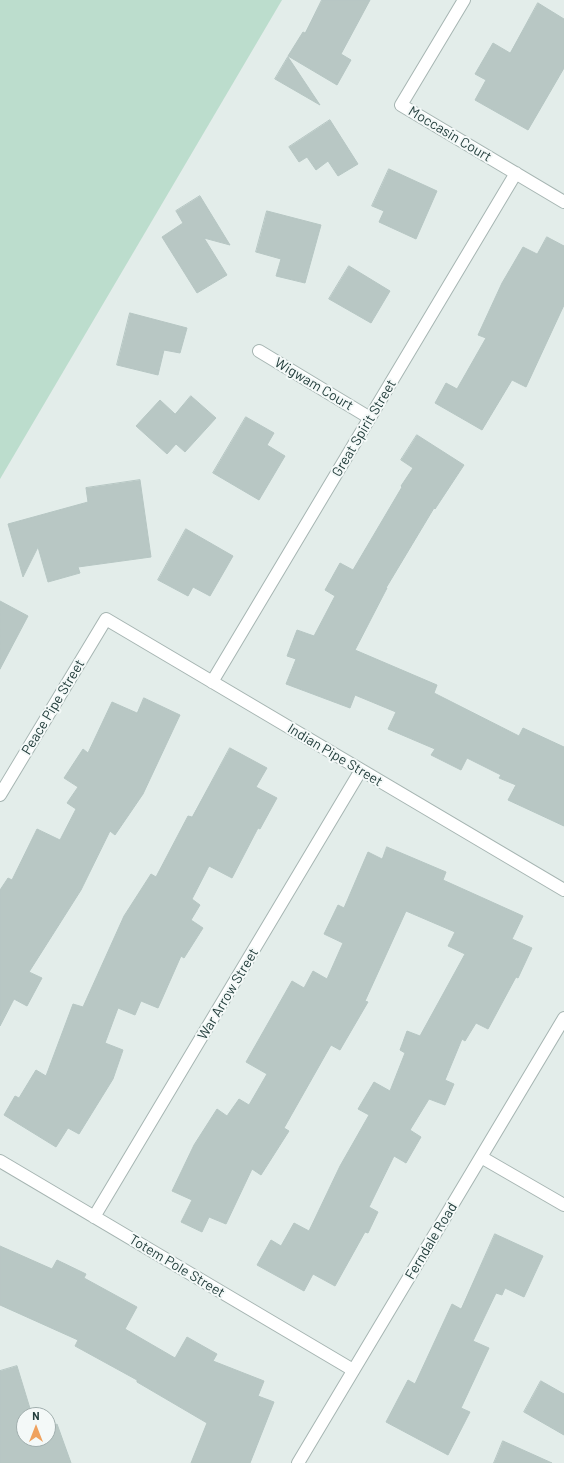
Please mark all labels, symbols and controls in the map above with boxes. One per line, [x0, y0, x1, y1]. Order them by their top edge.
street label: Moccasin Court [405, 103, 495, 165]
street label: Wigwam Court [272, 354, 356, 414]
street label: Great Spirit Street [328, 376, 400, 480]
street label: Peace Pipe Street [18, 656, 88, 758]
street label: Indian Pipe Street [284, 720, 386, 790]
street label: War Arrow Street [194, 945, 262, 1043]
street label: Ferndale Road [401, 1200, 461, 1282]
street label: Totem Pole Street [126, 1231, 228, 1301]
north arrow [16, 1407, 56, 1447]
text: N [32, 1409, 40, 1422]

